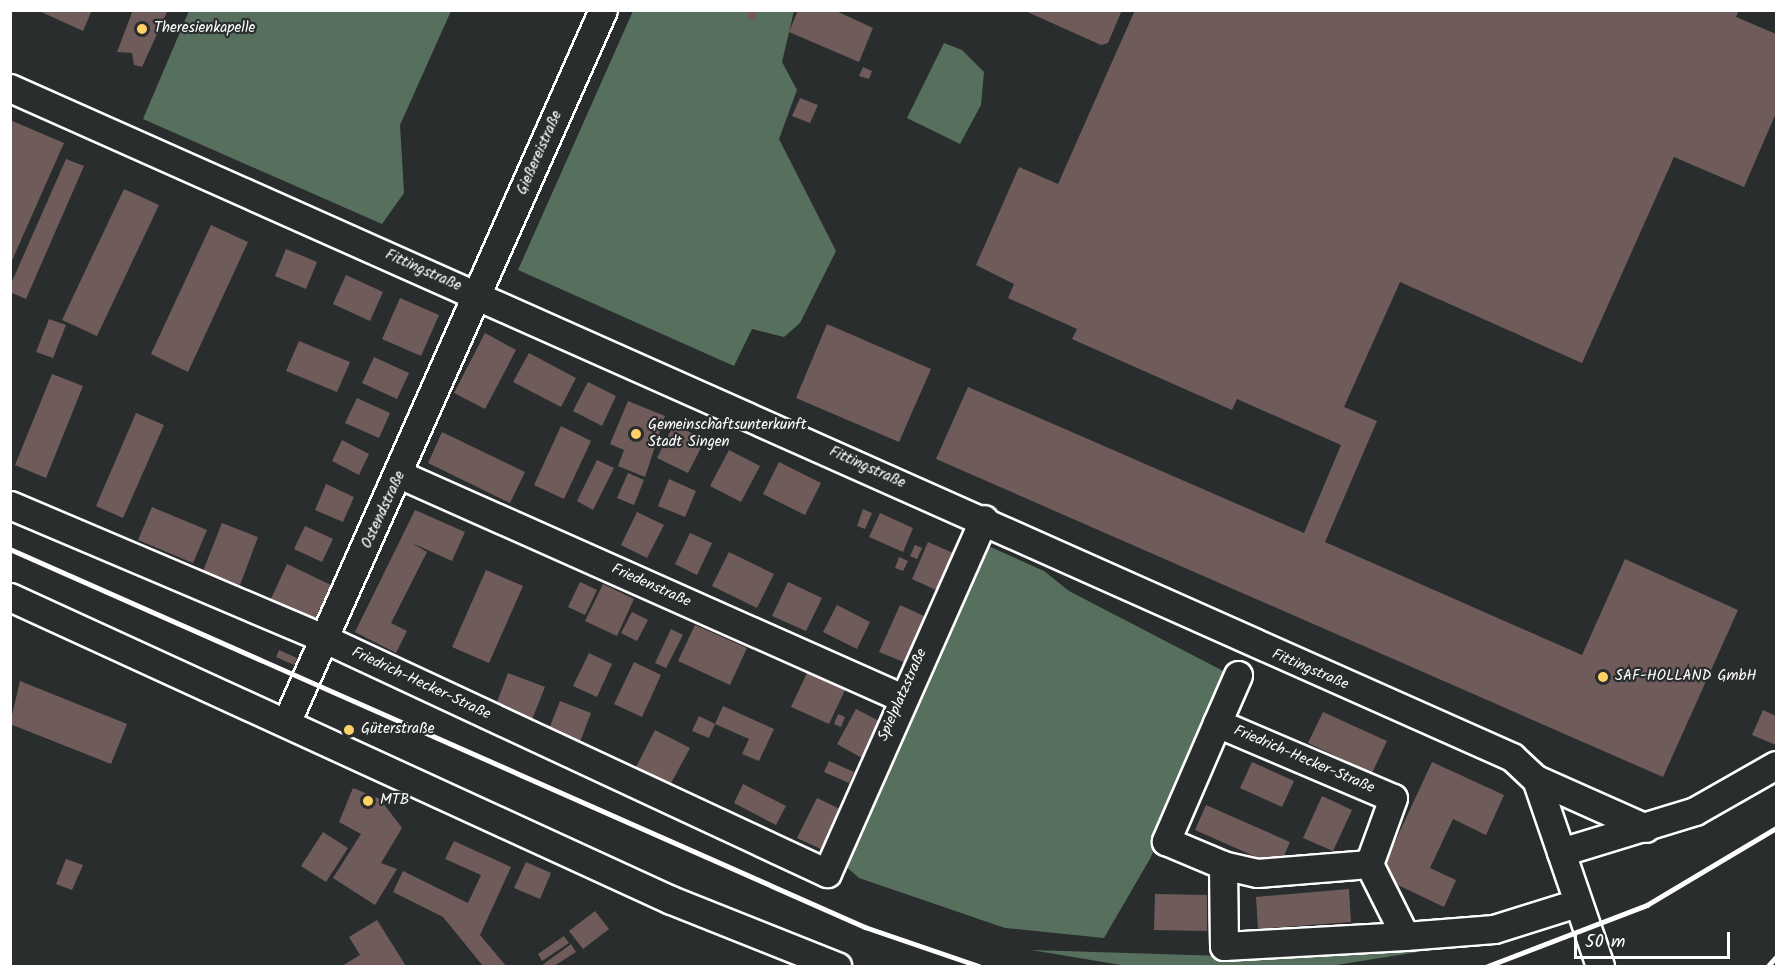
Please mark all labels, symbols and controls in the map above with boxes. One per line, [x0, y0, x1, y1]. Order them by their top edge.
place label: Theresienkapelle [154, 20, 255, 38]
marker: Theresienkapelle [135, 22, 149, 36]
street label: Gießereistraße [513, 108, 567, 198]
street label: Fittingstraße [382, 246, 464, 296]
place label: Gemeinschaftsunterkunft Stadt Singen [648, 416, 807, 451]
marker: Gemeinschaftsunterkunft Stadt Singen [629, 427, 643, 441]
street label: Fittingstraße [826, 443, 908, 493]
street label: Ostendstraße [358, 468, 410, 552]
street label: Friedenstraße [608, 560, 694, 612]
street label: Friedrich-Hecker-Straße [349, 644, 493, 724]
street label: Spielplatzstraße [875, 646, 931, 744]
street label: Fittingstraße [1269, 646, 1351, 694]
place label: SAF-HOLLAND GmbH [1615, 668, 1756, 686]
marker: SAF-HOLLAND GmbH [1596, 670, 1610, 684]
place label: Güterstraße [361, 721, 435, 739]
street label: Friedrich-Hecker-Straße [1231, 722, 1377, 798]
marker: Güterstraße [342, 723, 356, 737]
place label: MTB [380, 792, 409, 810]
marker: MTB [361, 794, 375, 808]
scale bar [1577, 920, 1733, 958]
text: 50 m [1585, 928, 1625, 957]

